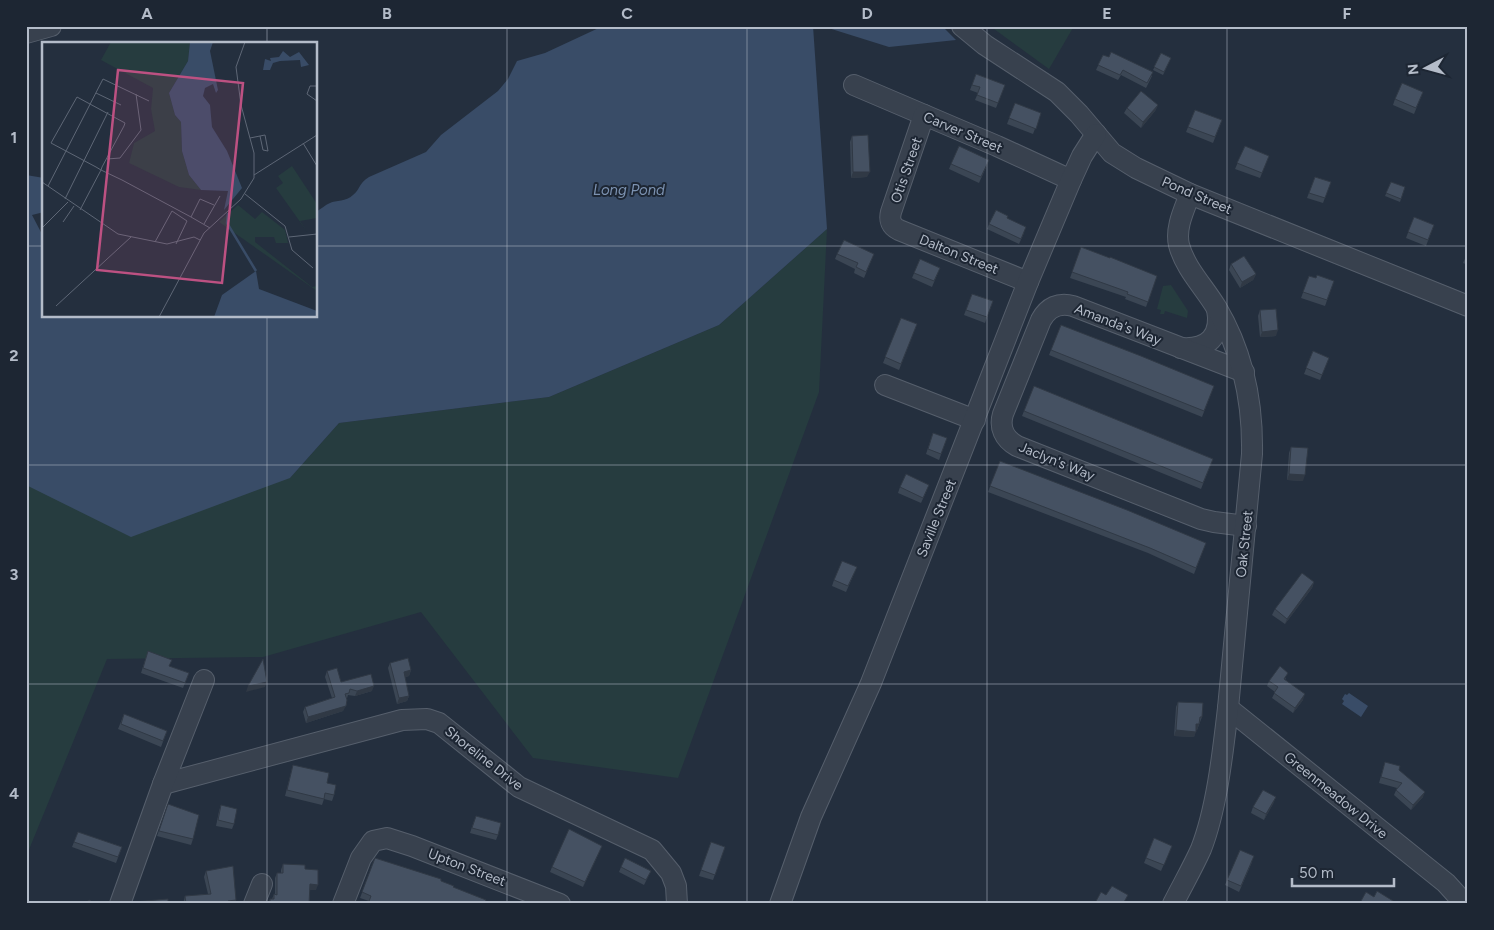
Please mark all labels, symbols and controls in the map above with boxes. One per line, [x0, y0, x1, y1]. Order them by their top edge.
text: A [141, 4, 153, 23]
text: B [382, 4, 392, 23]
text: C [621, 4, 633, 23]
text: D [861, 4, 873, 23]
text: E [1102, 4, 1112, 23]
text: F [1343, 4, 1352, 23]
inset map [42, 42, 318, 318]
north arrow [1402, 42, 1452, 92]
text: N [1405, 63, 1423, 76]
street label: Carver Street [921, 108, 1005, 157]
text: 1 [11, 128, 17, 147]
street label: Otis Street [887, 135, 926, 205]
street label: Pond Street [1159, 173, 1235, 218]
water label: Long Pond [593, 181, 665, 199]
street label: Dalton Street [917, 231, 1001, 278]
street label: Amanda's Way [1072, 300, 1164, 349]
text: 2 [9, 346, 19, 365]
street label: Jaclyn's Way [1016, 439, 1098, 485]
street label: Saville Street [913, 477, 960, 560]
street label: Oak Street [1233, 510, 1256, 578]
text: 3 [10, 565, 19, 584]
street label: Shoreline Drive [441, 723, 526, 794]
street label: Greenmeadow Drive [1281, 748, 1391, 843]
text: 4 [9, 784, 19, 803]
street label: Upton Street [425, 845, 508, 890]
scale bar [1292, 855, 1394, 887]
text: 50 m [1299, 864, 1334, 882]

